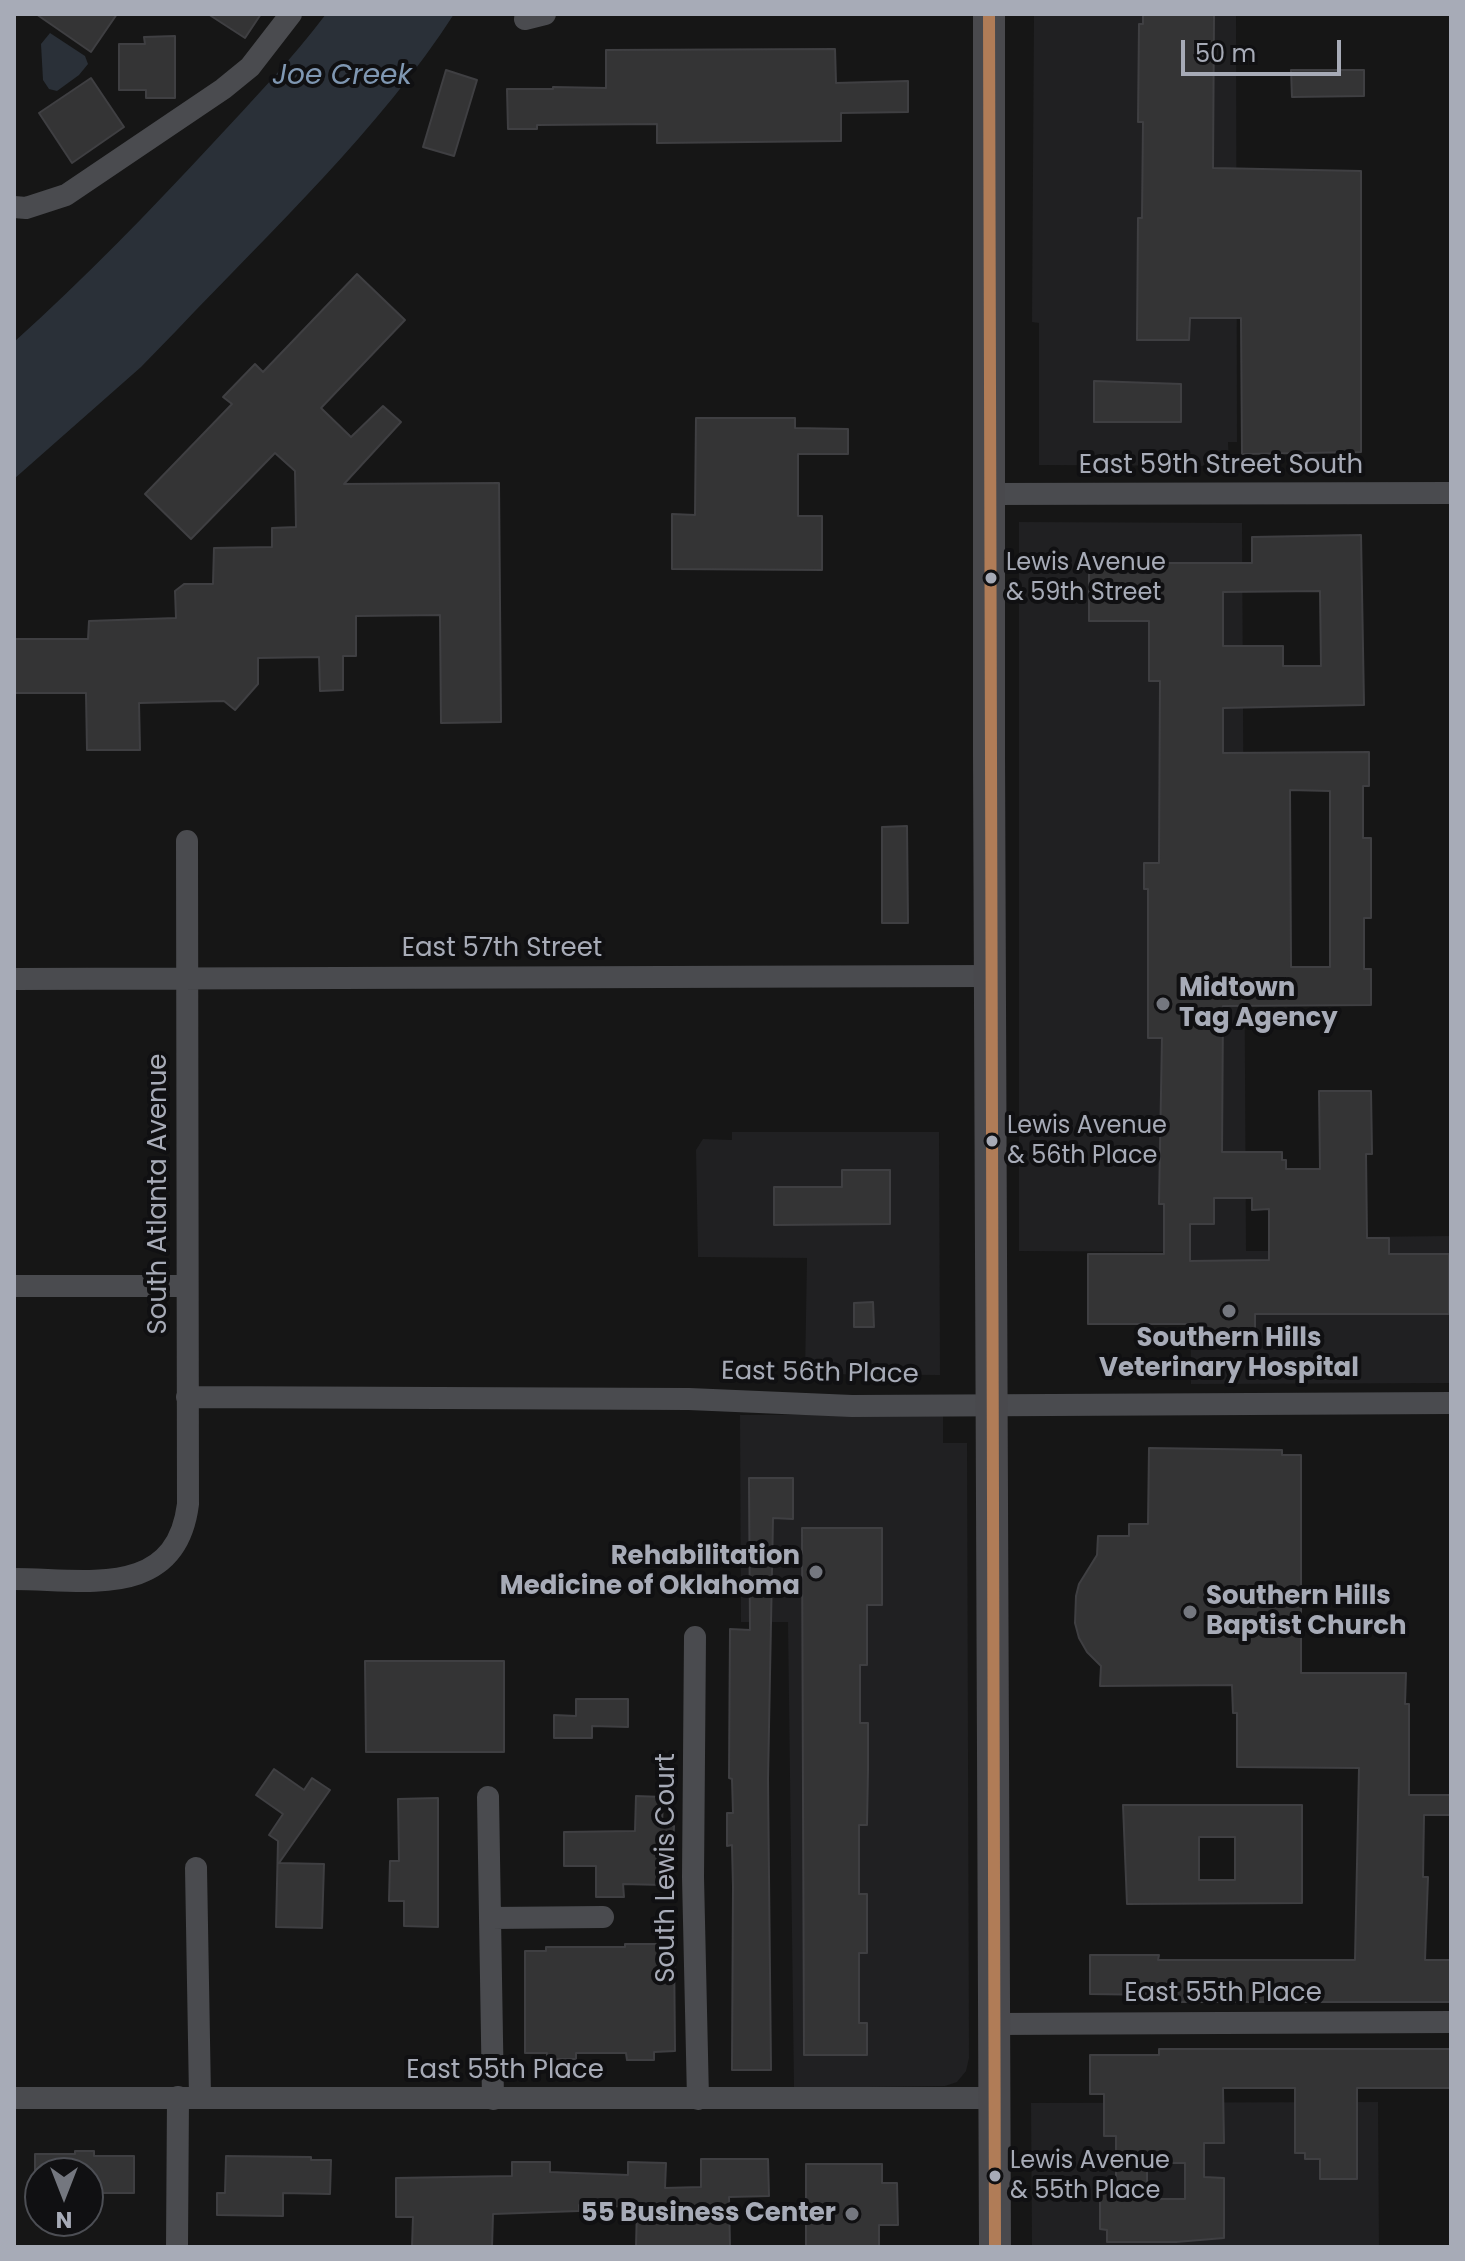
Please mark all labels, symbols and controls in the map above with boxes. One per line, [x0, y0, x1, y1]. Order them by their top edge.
scale bar [1185, 24, 1345, 74]
text: 50 m [1195, 37, 1256, 70]
water label: Joe Creek [272, 60, 412, 94]
street label: East 59th Street South [1079, 450, 1363, 482]
place label: Lewis Avenue & 59th Street [1006, 550, 1166, 606]
marker: Lewis Avenue & 59th Street [983, 570, 999, 586]
street label: East 57th Street [402, 933, 602, 965]
place label: Midtown Tag Agency [1179, 973, 1338, 1034]
marker: Midtown Tag Agency [1154, 995, 1172, 1013]
street label: South Atlanta Avenue [143, 1054, 175, 1334]
place label: Lewis Avenue & 56th Place [1007, 1113, 1167, 1169]
marker: Lewis Avenue & 56th Place [984, 1133, 1000, 1149]
marker: Southern Hills Veterinary Hospital [1220, 1302, 1238, 1320]
place label: Southern Hills Veterinary Hospital [1099, 1323, 1359, 1384]
street label: East 56th Place [721, 1357, 919, 1391]
place label: Rehabilitation Medicine of Oklahoma [500, 1541, 800, 1602]
marker: Rehabilitation Medicine of Oklahoma [807, 1563, 825, 1581]
place label: Southern Hills Baptist Church [1206, 1581, 1406, 1642]
marker: Southern Hills Baptist Church [1181, 1603, 1199, 1621]
street label: South Lewis Court [651, 1753, 683, 1983]
street label: East 55th Place [1124, 1978, 1322, 2010]
street label: East 55th Place [406, 2055, 604, 2087]
place label: Lewis Avenue & 55th Place [1010, 2148, 1170, 2204]
north arrow [24, 2157, 104, 2237]
marker: Lewis Avenue & 55th Place [987, 2168, 1003, 2184]
place label: 55 Business Center [581, 2198, 836, 2230]
text: N [56, 2204, 72, 2235]
marker: 55 Business Center [843, 2205, 861, 2223]

